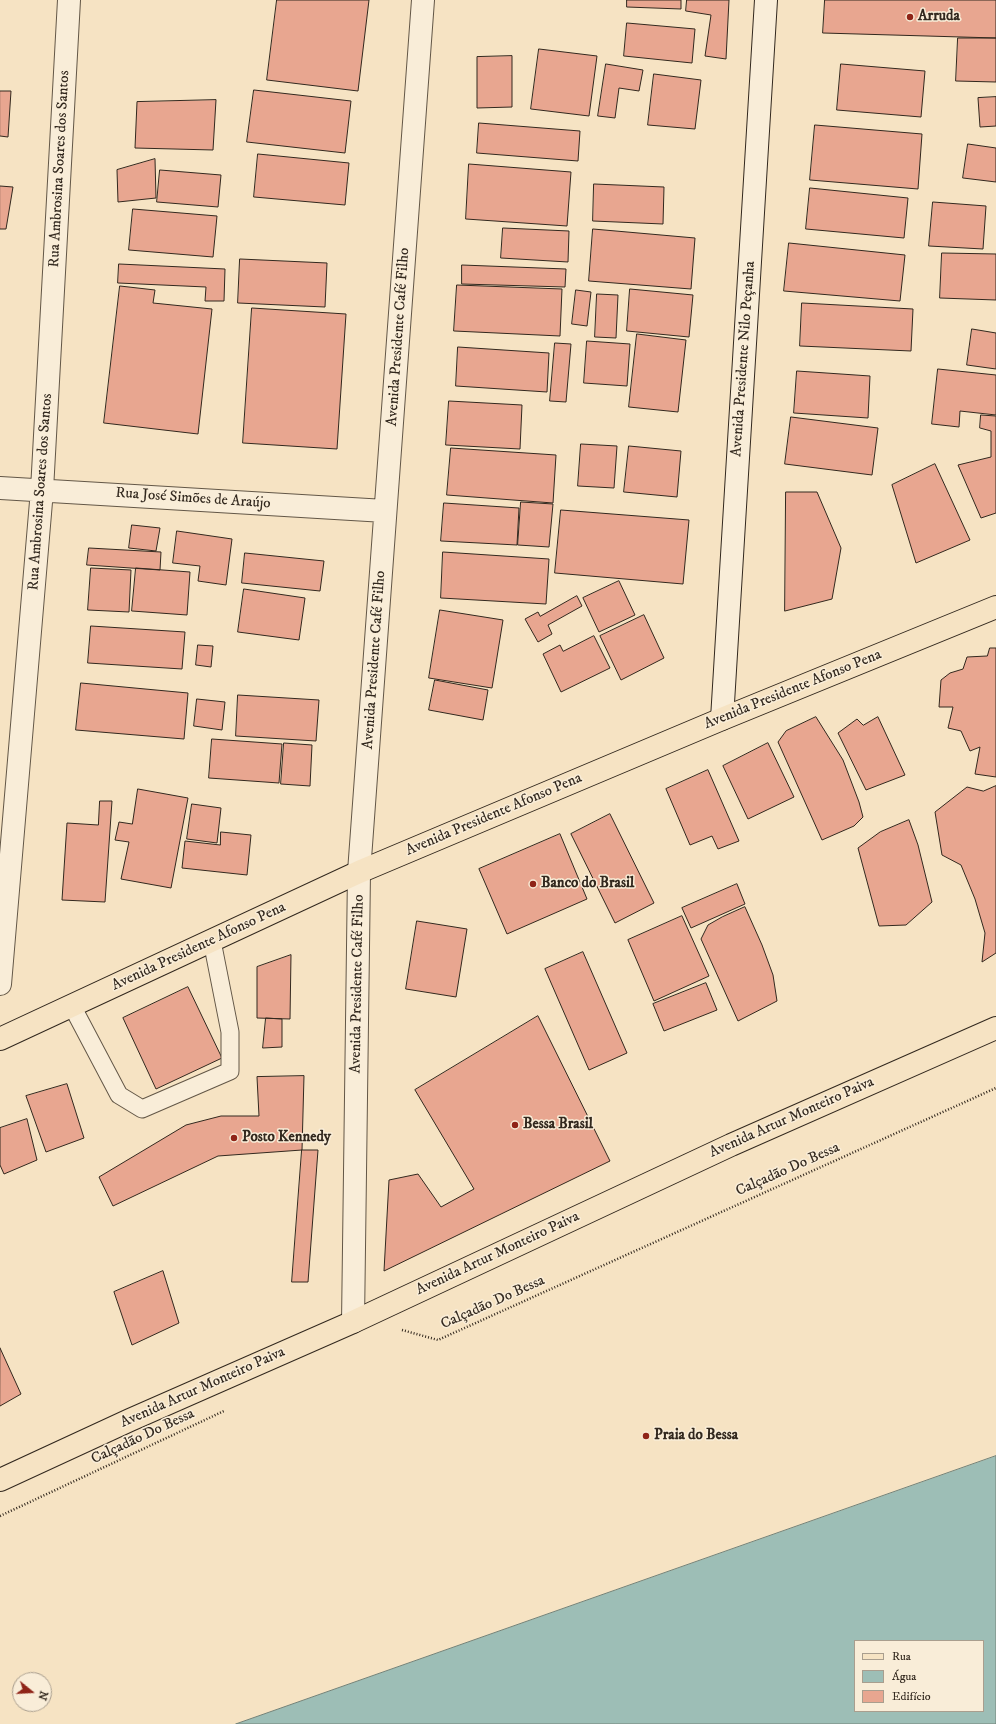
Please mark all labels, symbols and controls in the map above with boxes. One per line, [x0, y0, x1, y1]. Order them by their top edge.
place label: Arruda [918, 8, 960, 26]
marker: Arruda [905, 12, 915, 22]
street label: Rua Ambrosina Soares dos Santos [46, 70, 74, 268]
street label: Avenida Presidente Café Filho [384, 247, 414, 427]
street label: Avenida Presidente Nilo Peçanha [728, 260, 760, 458]
street label: Rua Ambrosina Soares dos Santos [25, 393, 57, 591]
street label: Rua José Simões de Araújo [115, 485, 271, 513]
street label: Avenida Presidente Café Filho [360, 570, 390, 750]
street label: Avenida Presidente Afonso Pena [702, 646, 884, 734]
street label: Avenida Presidente Afonso Pena [403, 770, 585, 860]
place label: Banco do Brasil [541, 875, 634, 893]
marker: Banco do Brasil [528, 879, 538, 889]
street label: Avenida Presidente Café Filho [347, 894, 369, 1074]
street label: Avenida Presidente Afonso Pena [109, 899, 289, 995]
street label: Avenida Artur Monteiro Paiva [707, 1074, 877, 1162]
place label: Bessa Brasil [523, 1116, 593, 1134]
marker: Bessa Brasil [510, 1120, 520, 1130]
place label: Posto Kennedy [242, 1129, 331, 1147]
marker: Posto Kennedy [229, 1133, 239, 1143]
street label: Calçadão Do Bessa [733, 1139, 843, 1201]
street label: Avenida Artur Monteiro Paiva [413, 1208, 583, 1300]
street label: Calçadão Do Bessa [438, 1272, 548, 1334]
street label: Avenida Artur Monteiro Paiva [118, 1344, 288, 1432]
street label: Calçadão Do Bessa [89, 1405, 197, 1469]
place label: Praia do Bessa [654, 1427, 738, 1445]
marker: Praia do Bessa [641, 1431, 651, 1441]
legend [854, 1640, 984, 1712]
text: Rua [892, 1649, 911, 1664]
text: Água [892, 1669, 916, 1684]
north arrow [12, 1672, 52, 1712]
text: N [34, 1689, 51, 1702]
text: Edifício [892, 1689, 931, 1704]

